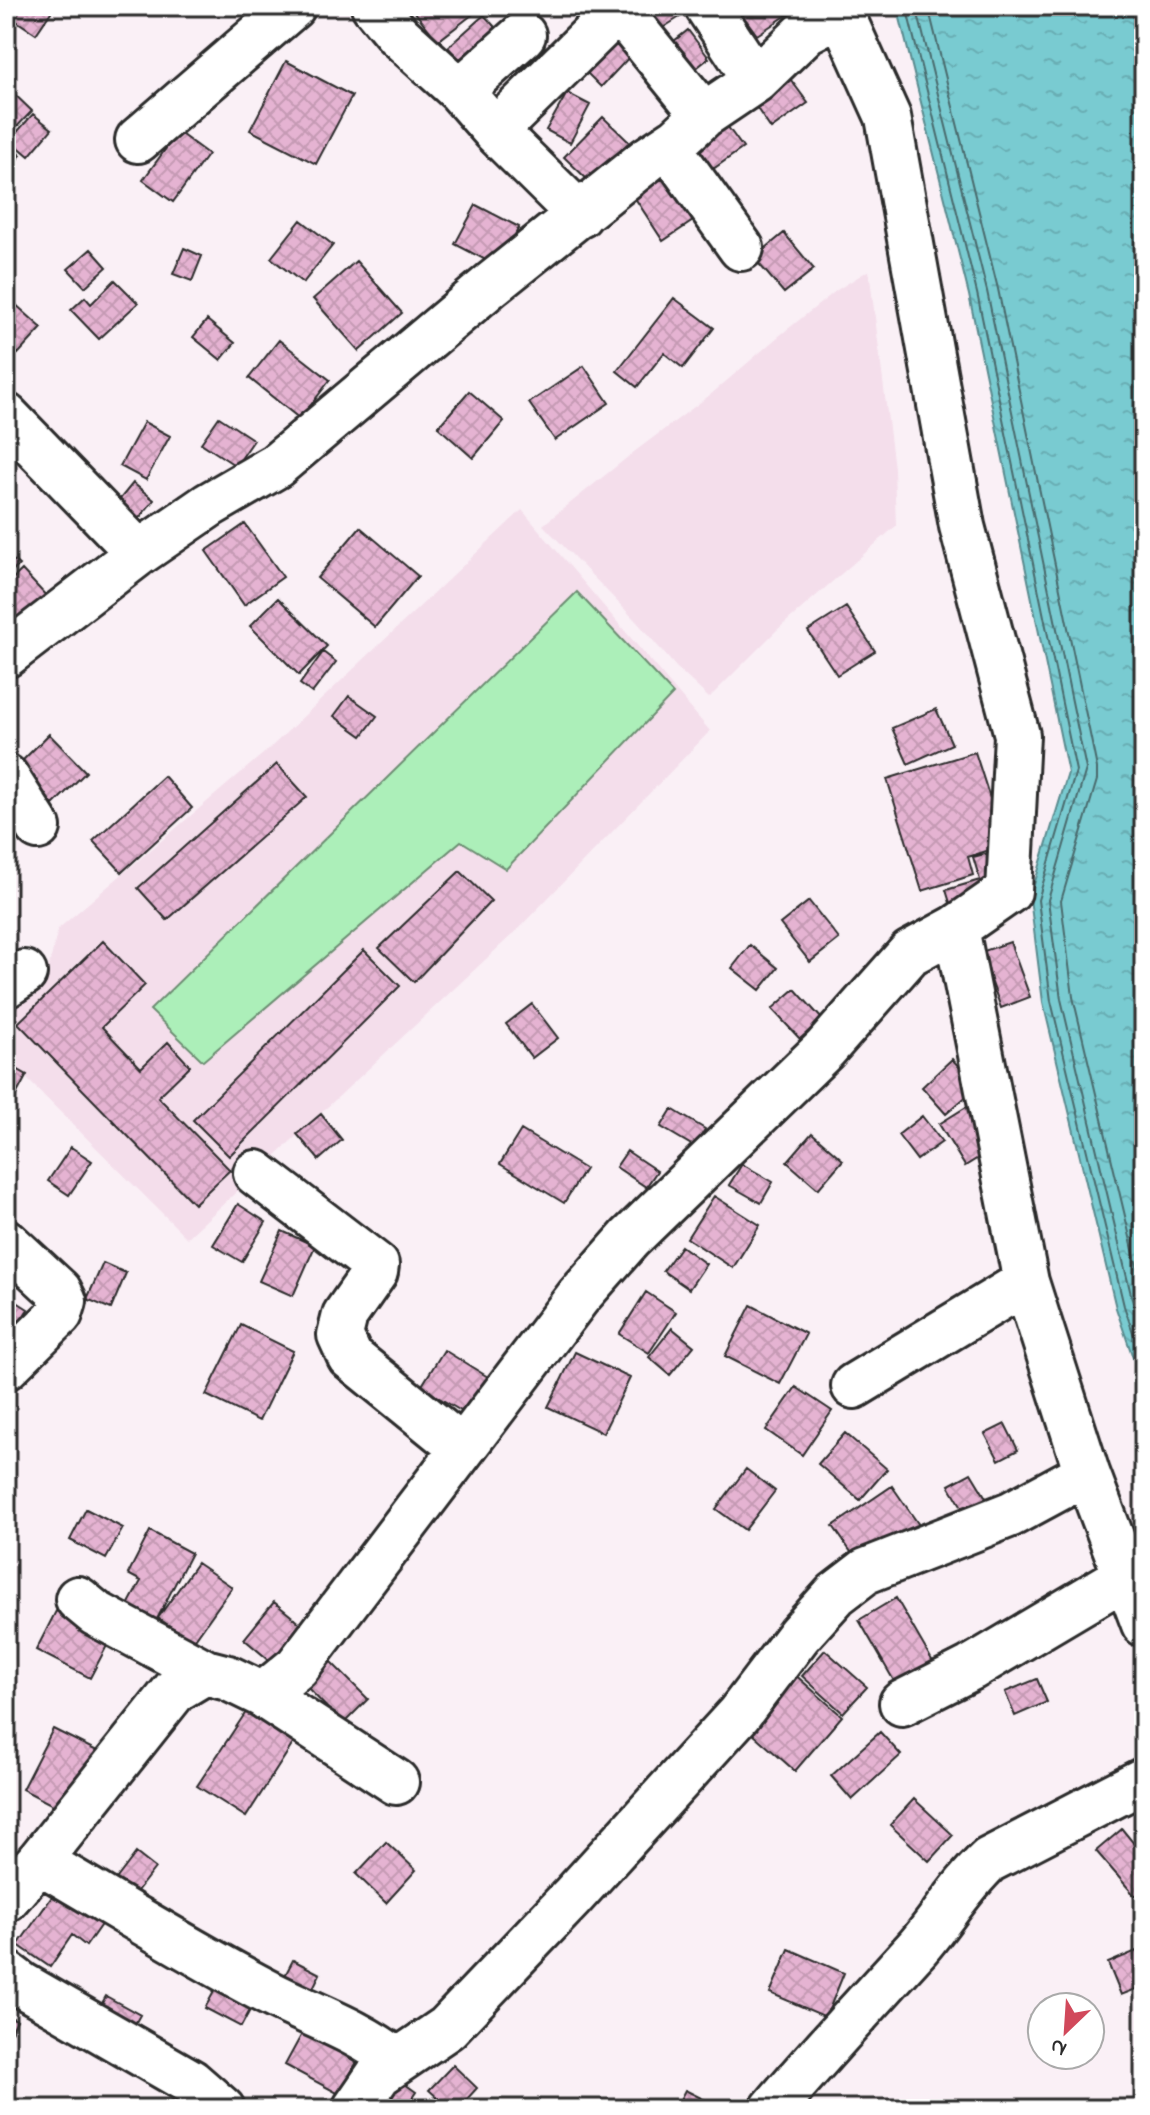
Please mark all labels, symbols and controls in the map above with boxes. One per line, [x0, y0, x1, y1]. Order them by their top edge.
north arrow [1026, 1991, 1106, 2071]
text: N [1045, 2029, 1072, 2064]

